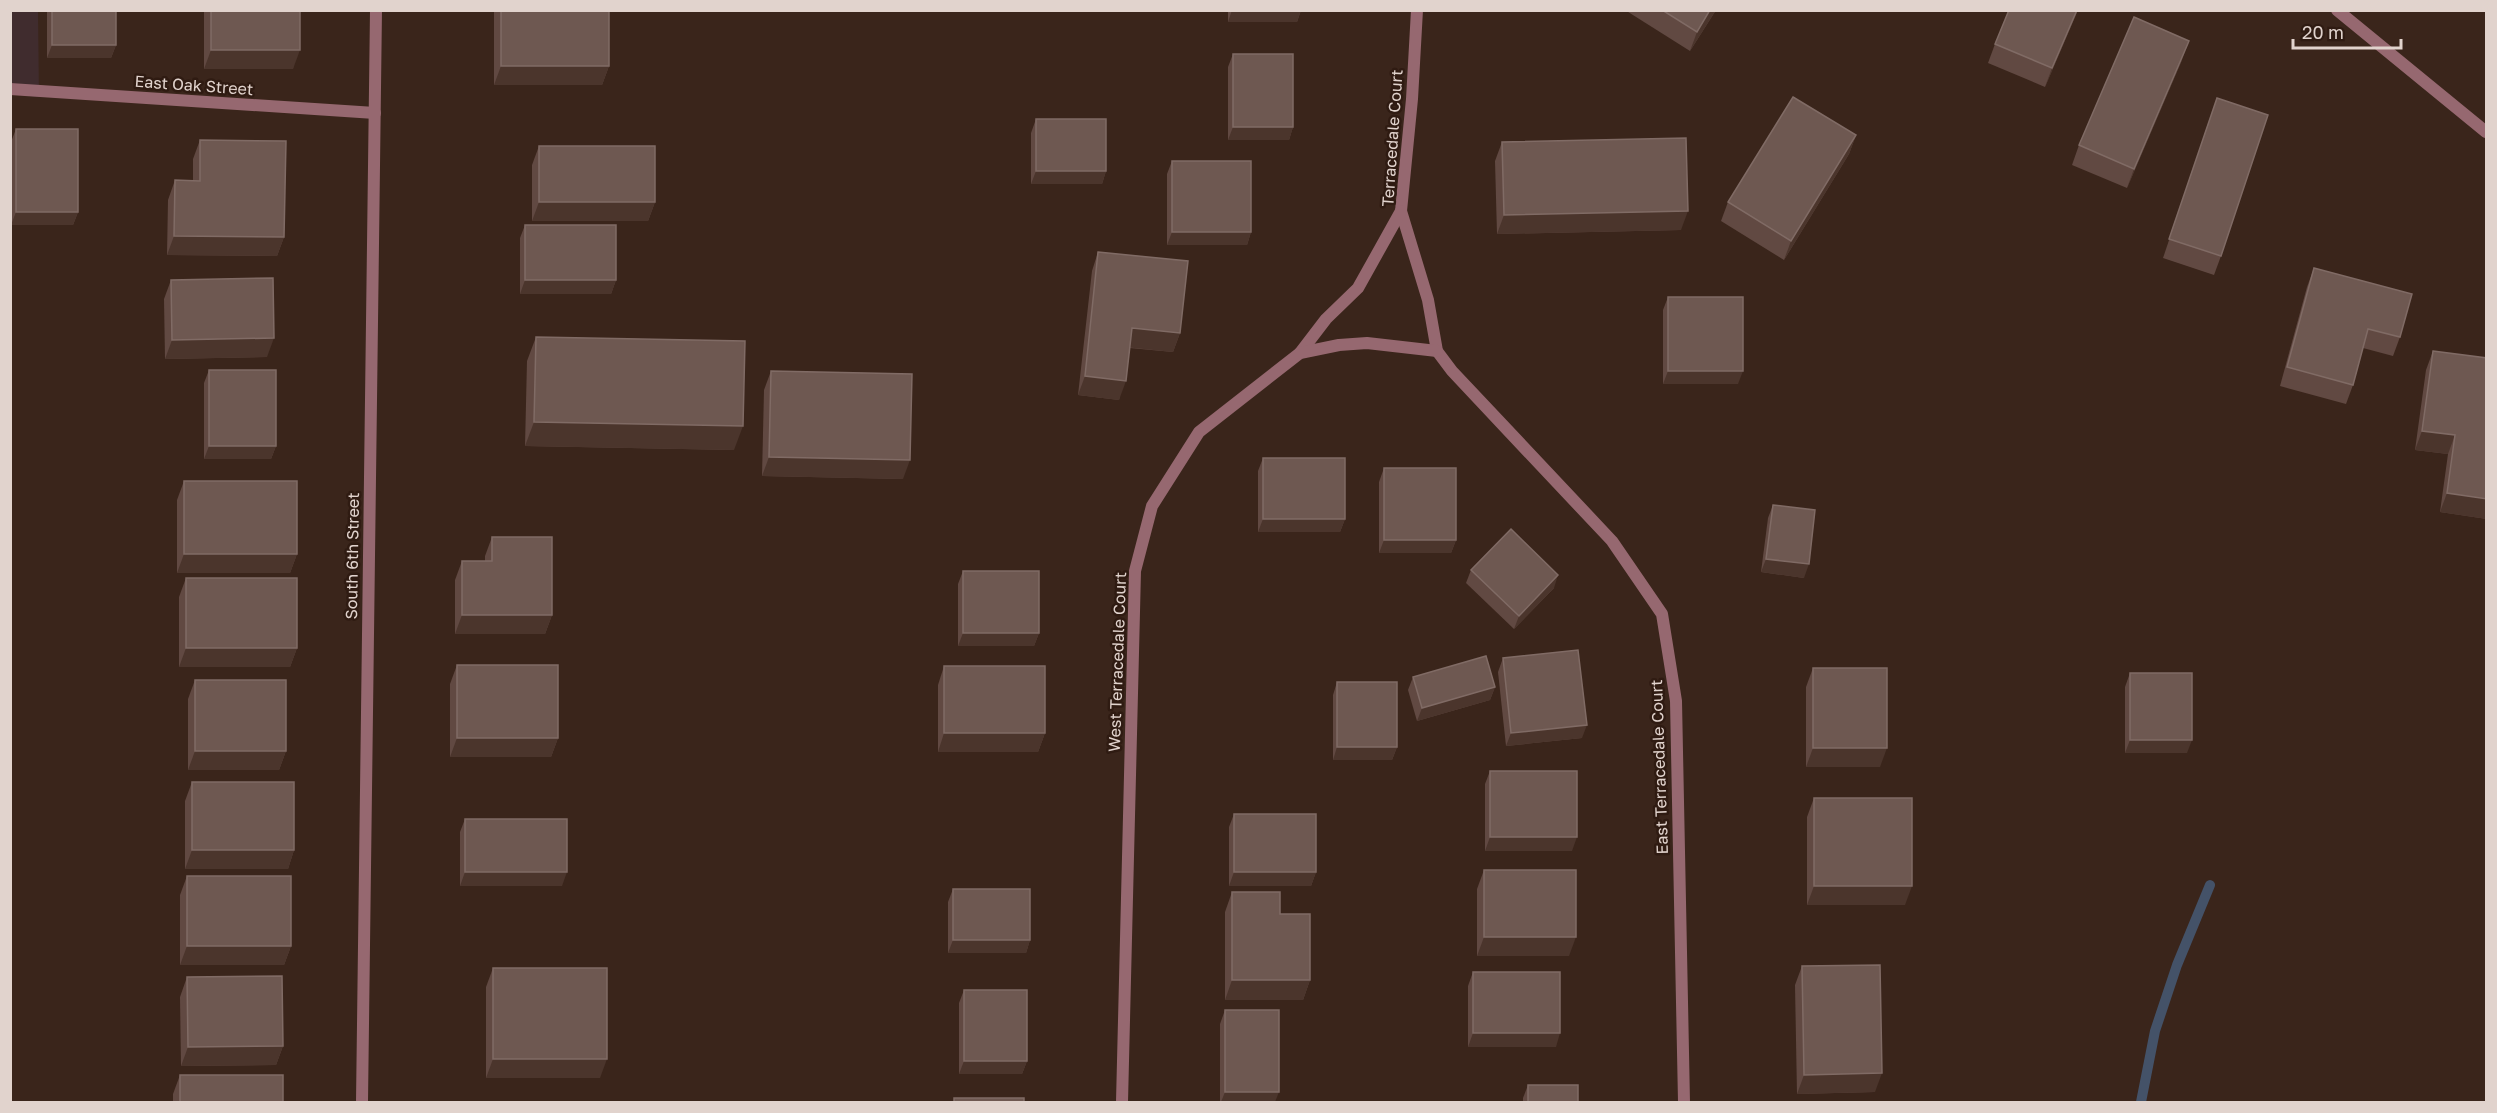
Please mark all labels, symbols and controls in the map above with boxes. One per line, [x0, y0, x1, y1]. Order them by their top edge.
scale bar [2293, 12, 2401, 50]
text: 20 m [2302, 21, 2344, 43]
street label: Terracedale Court [1377, 69, 1407, 207]
street label: East Oak Street [134, 71, 254, 99]
street label: South 6th Street [341, 492, 363, 620]
street label: West Terracedale Court [1104, 572, 1130, 752]
street label: East Terracedale Court [1646, 679, 1672, 855]

